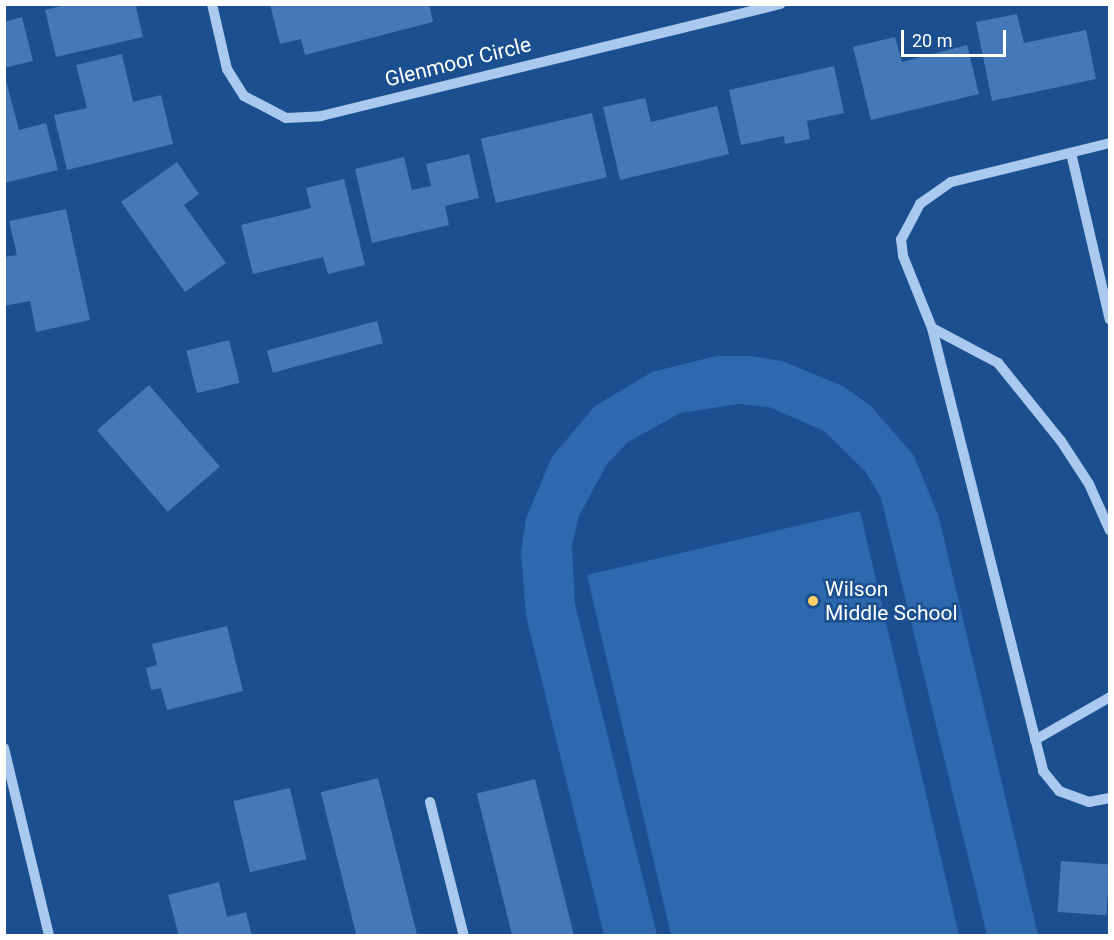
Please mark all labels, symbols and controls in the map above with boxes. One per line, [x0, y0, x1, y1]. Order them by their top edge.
scale bar [904, 18, 1009, 56]
text: 20 m [912, 30, 952, 51]
street label: Glenmoor Circle [382, 32, 534, 92]
place label: Wilson Middle School [825, 576, 958, 626]
marker: Wilson Middle School [806, 594, 820, 608]

